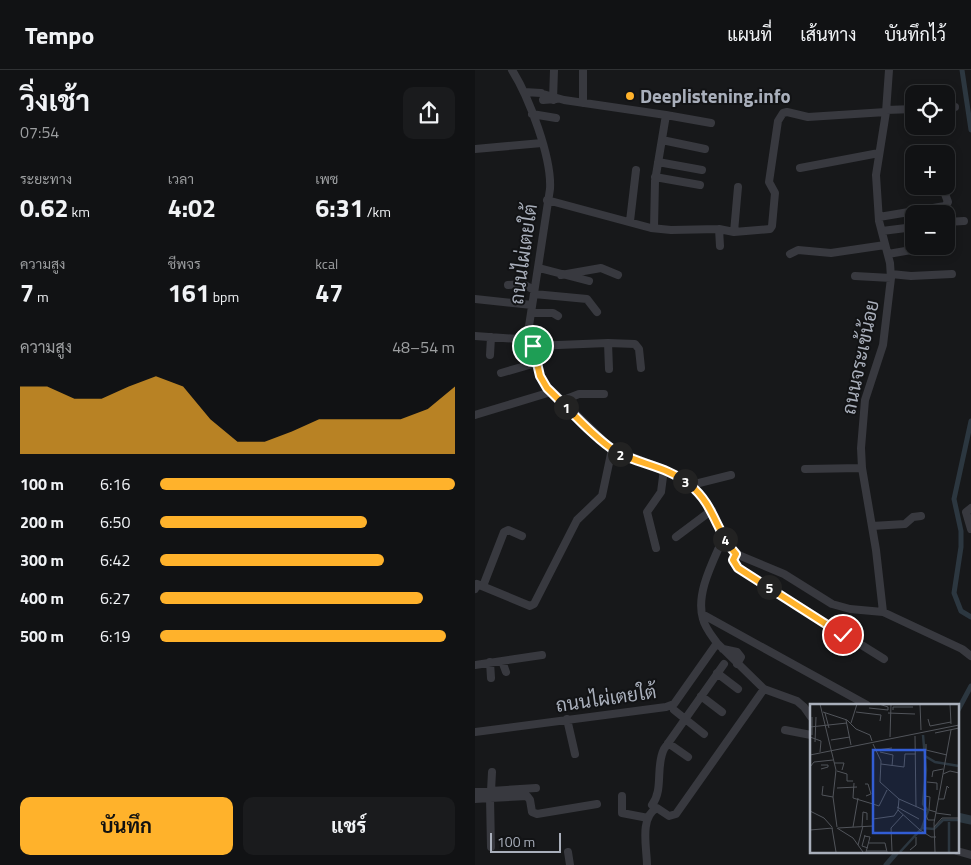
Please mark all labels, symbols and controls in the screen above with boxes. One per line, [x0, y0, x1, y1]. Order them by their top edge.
text: Tempo [25, 17, 94, 53]
text: แผนที่ [727, 21, 772, 48]
text: เส้นทาง [800, 21, 856, 48]
text: บันทึกไว้ [884, 21, 946, 48]
text: วิ่งเช้า [20, 79, 90, 122]
place label: Deeplistening.info [640, 81, 791, 110]
map controls [905, 85, 955, 255]
button: locate [905, 85, 955, 135]
button: share [403, 87, 455, 139]
marker: Deeplistening.info [624, 90, 636, 102]
text: 07:54 [20, 120, 59, 144]
button: + [905, 145, 955, 195]
text: ระยะทาง [20, 168, 72, 189]
text: เวลา [168, 168, 194, 189]
text: เพซ [315, 168, 338, 189]
text: 0.62 [20, 189, 68, 227]
text: 4:02 [168, 189, 216, 227]
text: 6:31 [315, 189, 364, 227]
text: km [68, 201, 90, 222]
text: /km [364, 201, 391, 222]
street label: ถนนไผ่เตยใต้ [501, 201, 544, 306]
button: − [905, 205, 955, 255]
text: ความสูง [20, 253, 65, 274]
text: ชีพจร [168, 253, 201, 274]
text: kcal [315, 253, 338, 274]
text: 7 [20, 274, 34, 312]
text: 161 [168, 274, 210, 312]
text: 47 [315, 274, 343, 312]
text: m [34, 286, 49, 307]
text: bpm [210, 286, 239, 307]
street label: ถนนจระเข้น้อย [833, 297, 886, 417]
pin [512, 325, 554, 367]
icon: arrive [519, 332, 547, 360]
text: ความสูง [20, 335, 72, 359]
text: 48–54 m [392, 335, 455, 359]
pin: 1 [553, 394, 579, 420]
text: 1 [563, 397, 570, 418]
pin: 2 [607, 442, 633, 466]
text: 2 [617, 444, 624, 465]
pin: 3 [673, 468, 697, 494]
text: 3 [682, 471, 689, 492]
text: 100 m [20, 472, 64, 496]
text: 6:16 [100, 472, 130, 496]
text: 200 m [20, 510, 64, 534]
text: 6:50 [100, 510, 130, 534]
pin: 4 [713, 526, 737, 552]
text: 4 [722, 529, 729, 550]
text: 300 m [20, 548, 64, 572]
text: 6:42 [100, 548, 130, 572]
pin: 5 [757, 574, 781, 600]
text: 5 [766, 577, 773, 598]
text: 400 m [20, 586, 64, 610]
text: 6:27 [100, 586, 130, 610]
pin [822, 614, 864, 656]
icon: check [829, 621, 857, 649]
text: 500 m [20, 624, 64, 648]
text: 6:19 [100, 624, 130, 648]
street label: ถนนไผ่เตยใต้ [554, 676, 659, 719]
inset map [810, 704, 958, 852]
button: บันทึก [20, 797, 233, 855]
button: แชร์ [243, 797, 455, 855]
scale bar [490, 830, 561, 853]
text: 100 m [497, 831, 535, 852]

